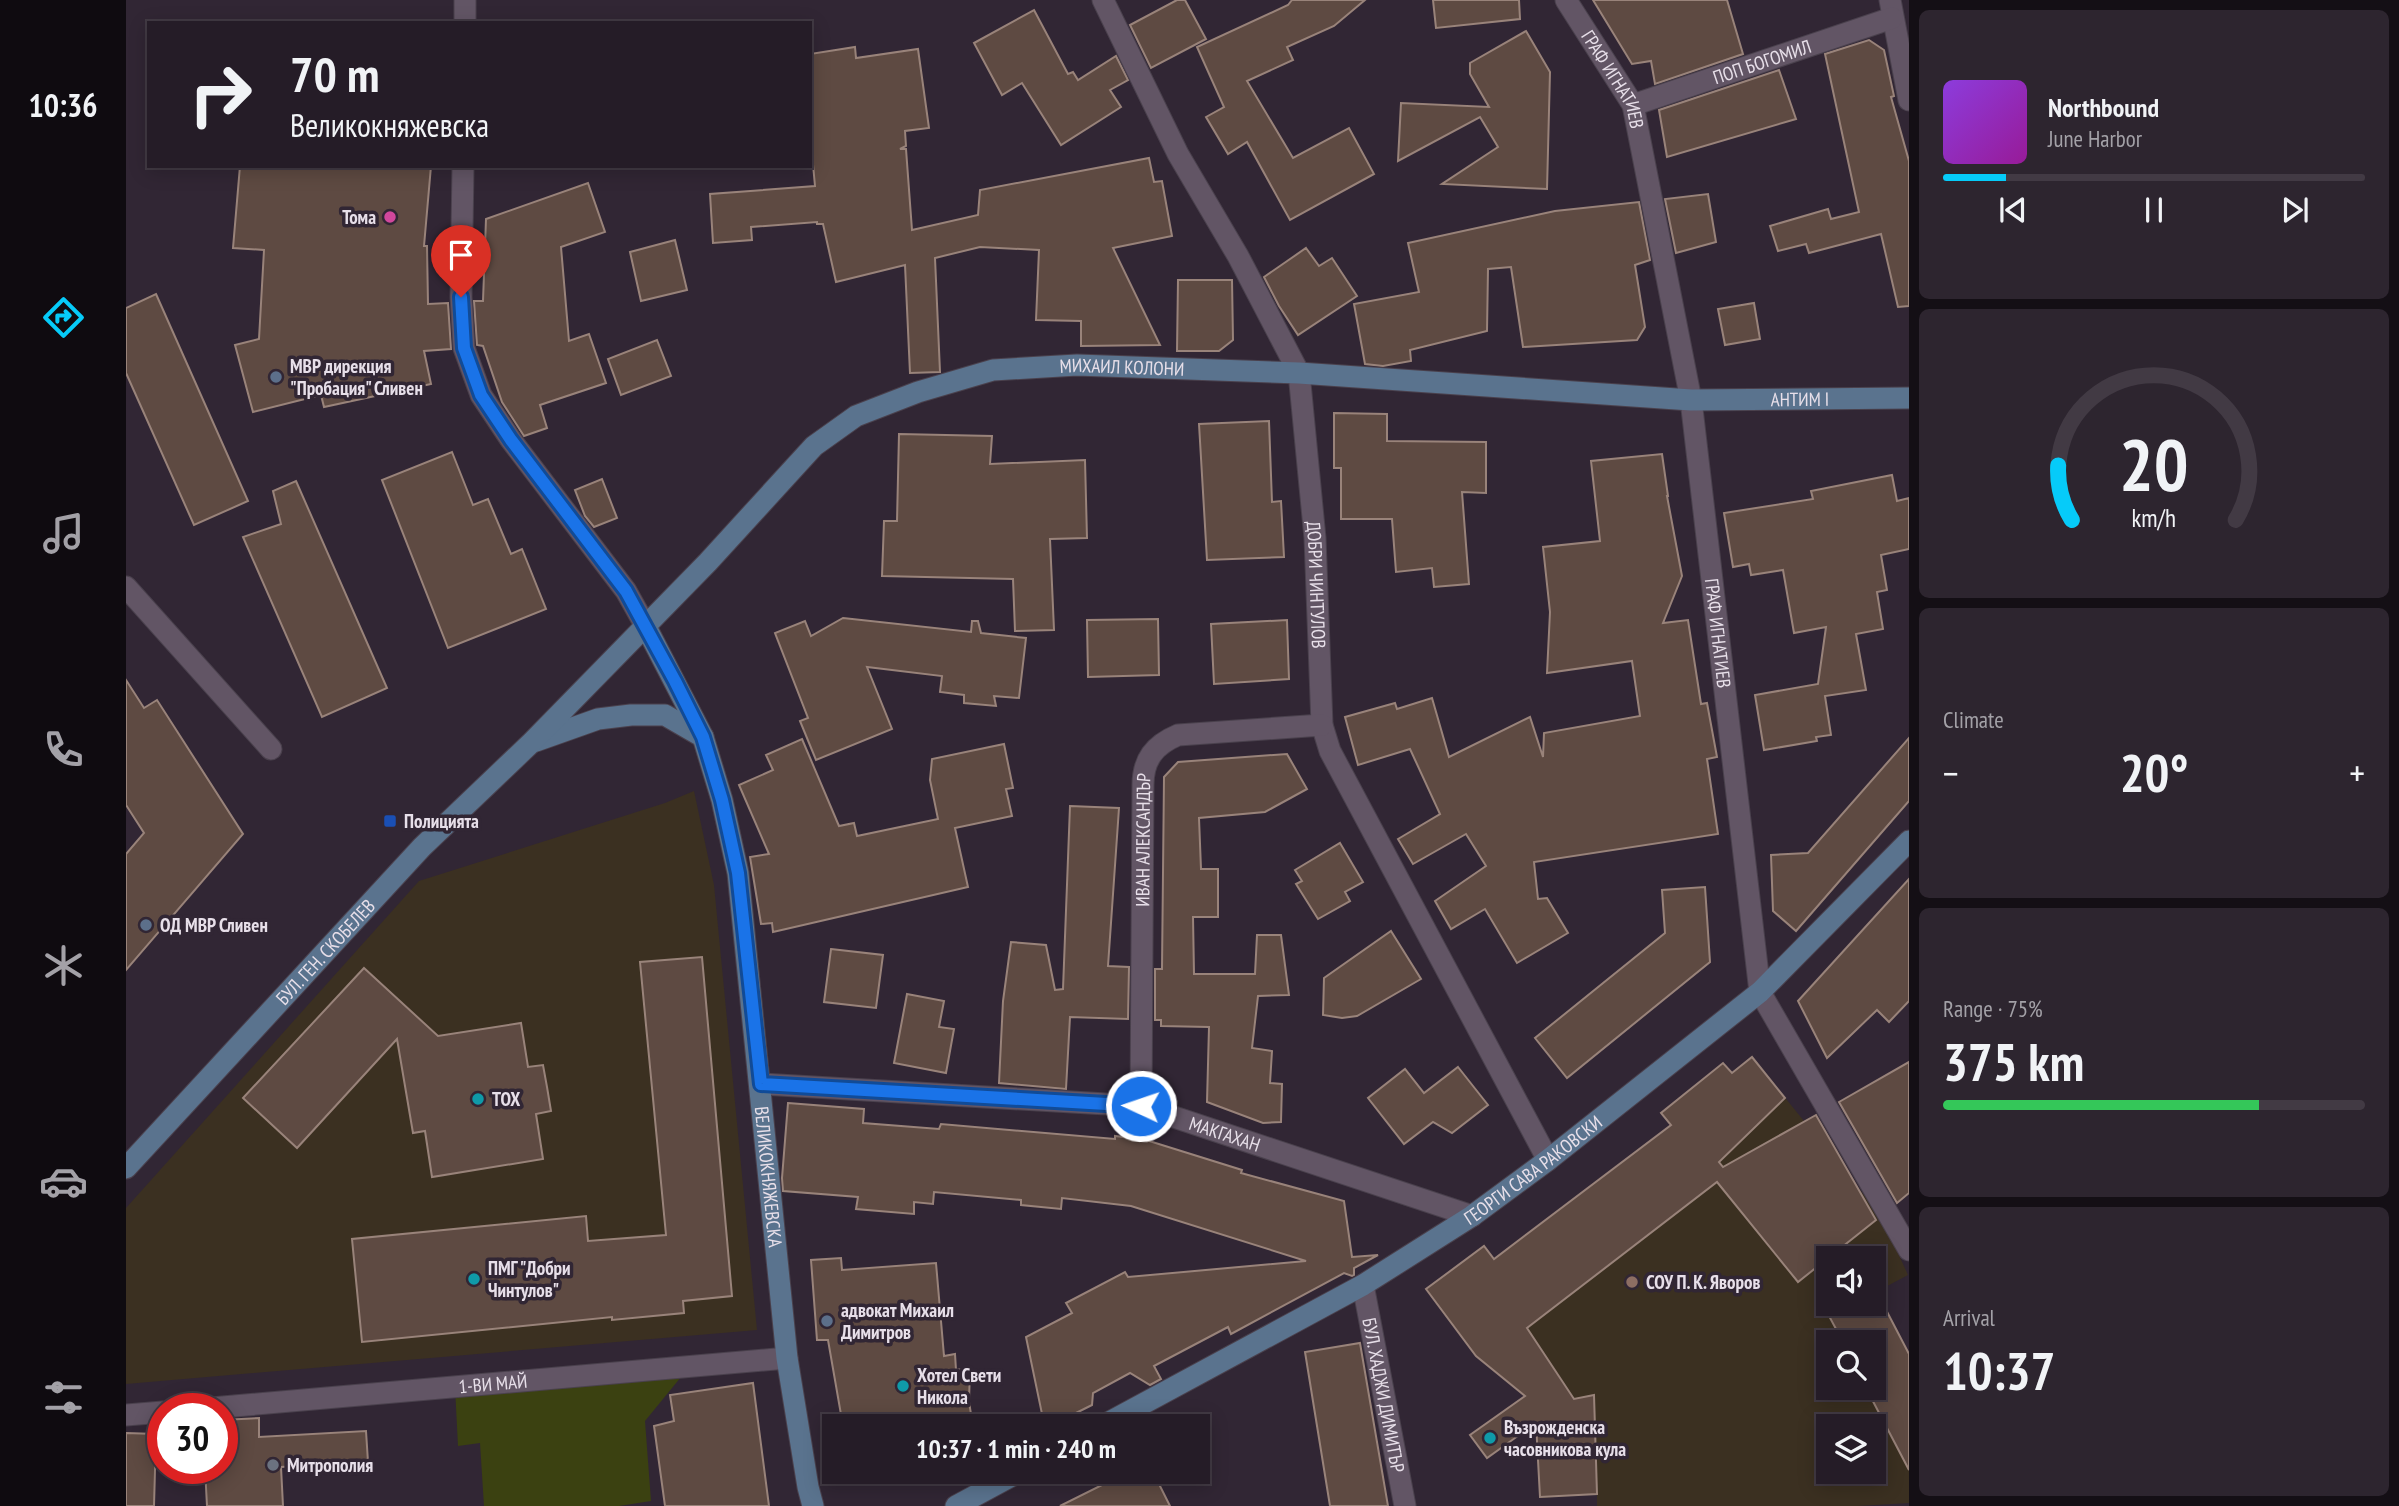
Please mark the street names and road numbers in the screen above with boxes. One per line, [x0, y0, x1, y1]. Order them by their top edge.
street label: ГРАФ ИГНАТИЕВ [1576, 25, 1649, 130]
street label: ПОП БОГОМИЛ [1710, 34, 1814, 89]
street label: МИХАИЛ КОЛОНИ [1059, 353, 1185, 381]
street label: АНТИМ I [1771, 387, 1829, 411]
street label: ДОБРИ ЧИНТУЛОВ [1301, 520, 1331, 649]
street label: ГРАФ ИГНАТИЕВ [1700, 577, 1736, 689]
street label: ИВАН АЛЕКСАНДЪР [1130, 772, 1156, 907]
street label: БУЛ. ГЕН. СКОБЕЛЕВ [271, 894, 380, 1010]
street label: ВЕЛИКОКНЯЖЕВСКА [750, 1105, 788, 1248]
street label: ГЕОРГИ САВА РАКОВСКИ [1459, 1110, 1607, 1230]
street label: МАКГАХАН [1186, 1111, 1263, 1157]
street label: БУЛ. ХАДЖИ ДИМИТЪР [1357, 1316, 1410, 1475]
street label: 1-ВИ МАЙ [458, 1369, 528, 1398]

